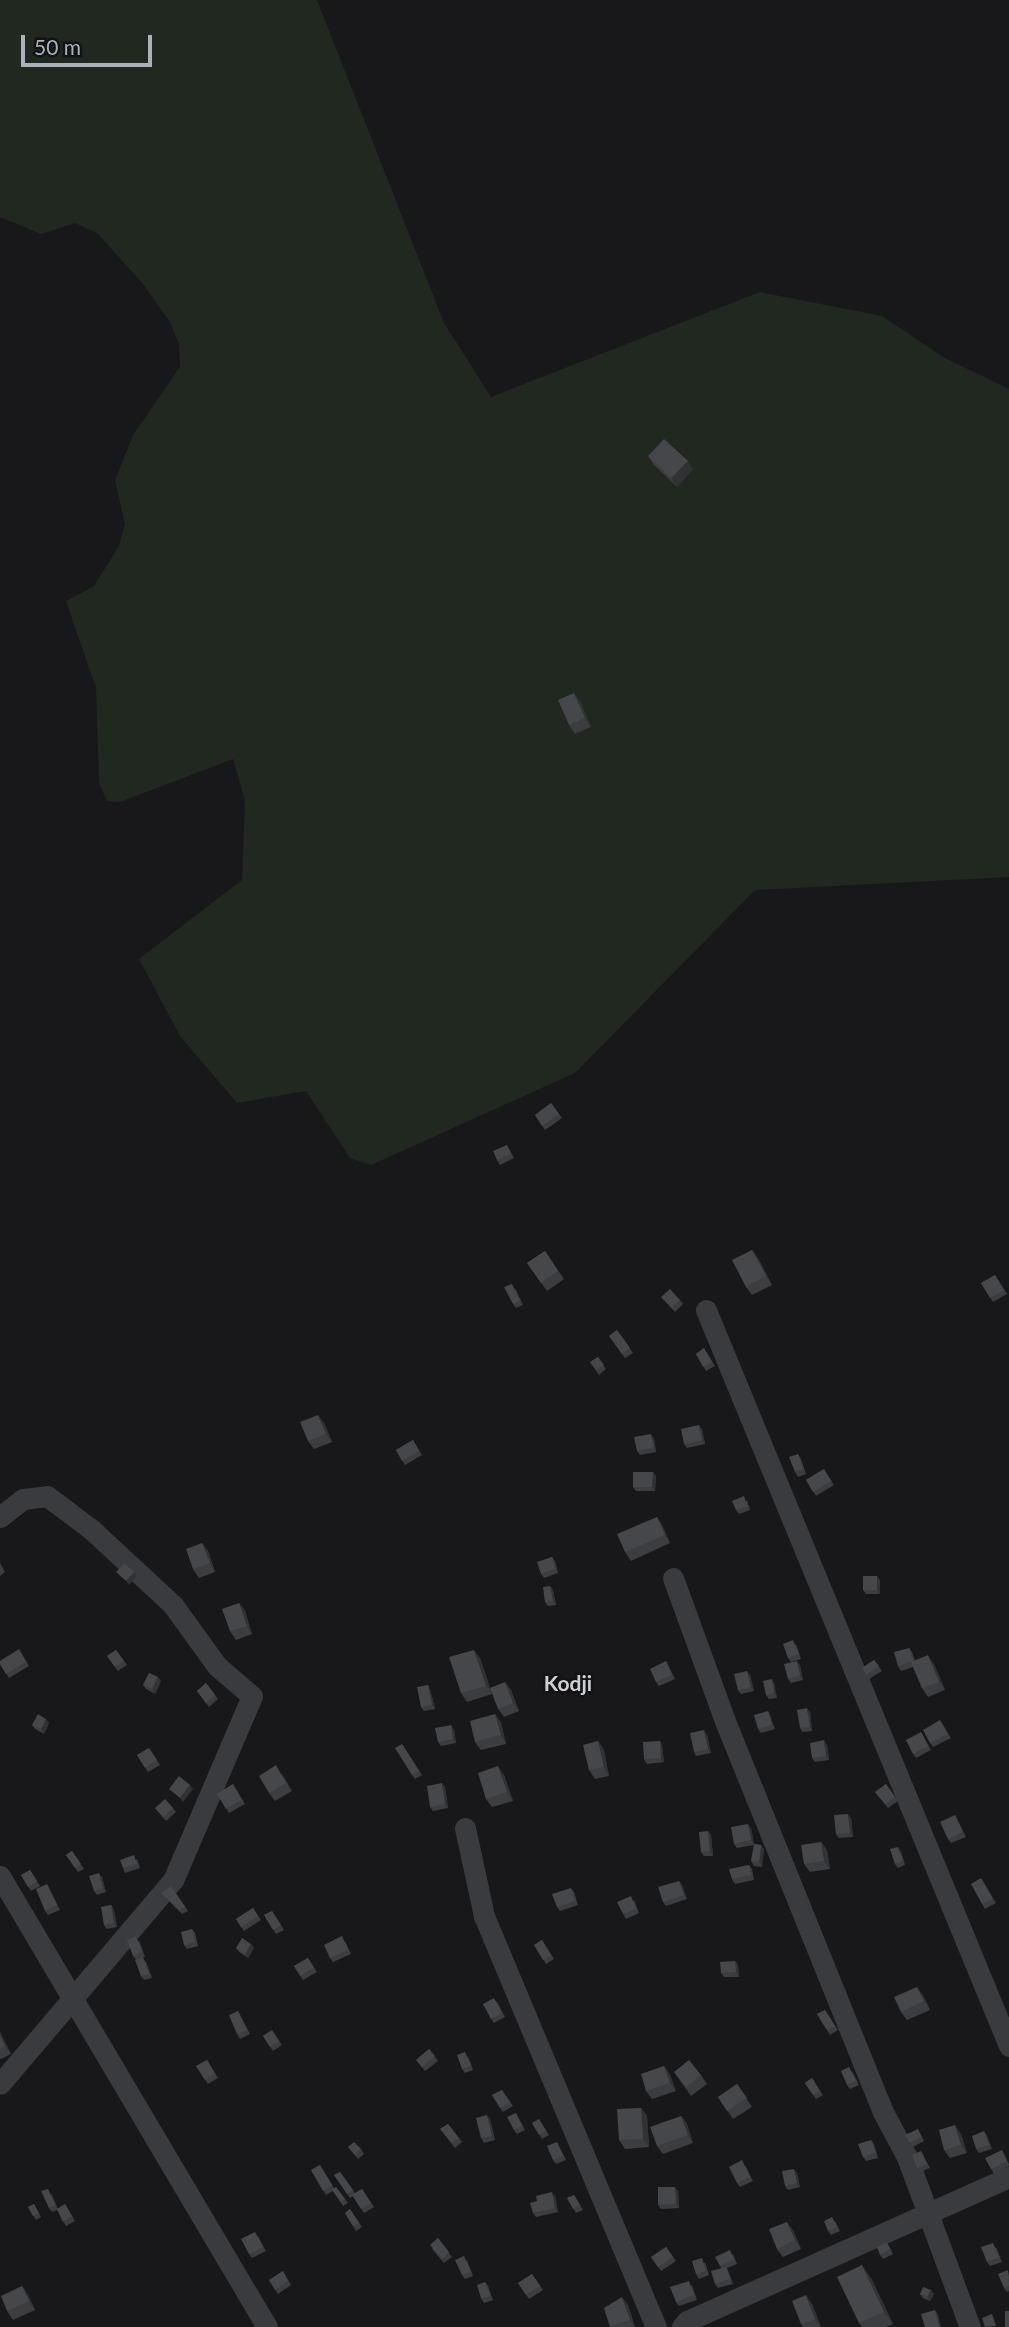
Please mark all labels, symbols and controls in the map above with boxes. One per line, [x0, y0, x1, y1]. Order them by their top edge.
scale bar [24, 21, 156, 65]
text: 50 m [34, 34, 81, 59]
district label: Kodji [544, 1670, 592, 1696]

